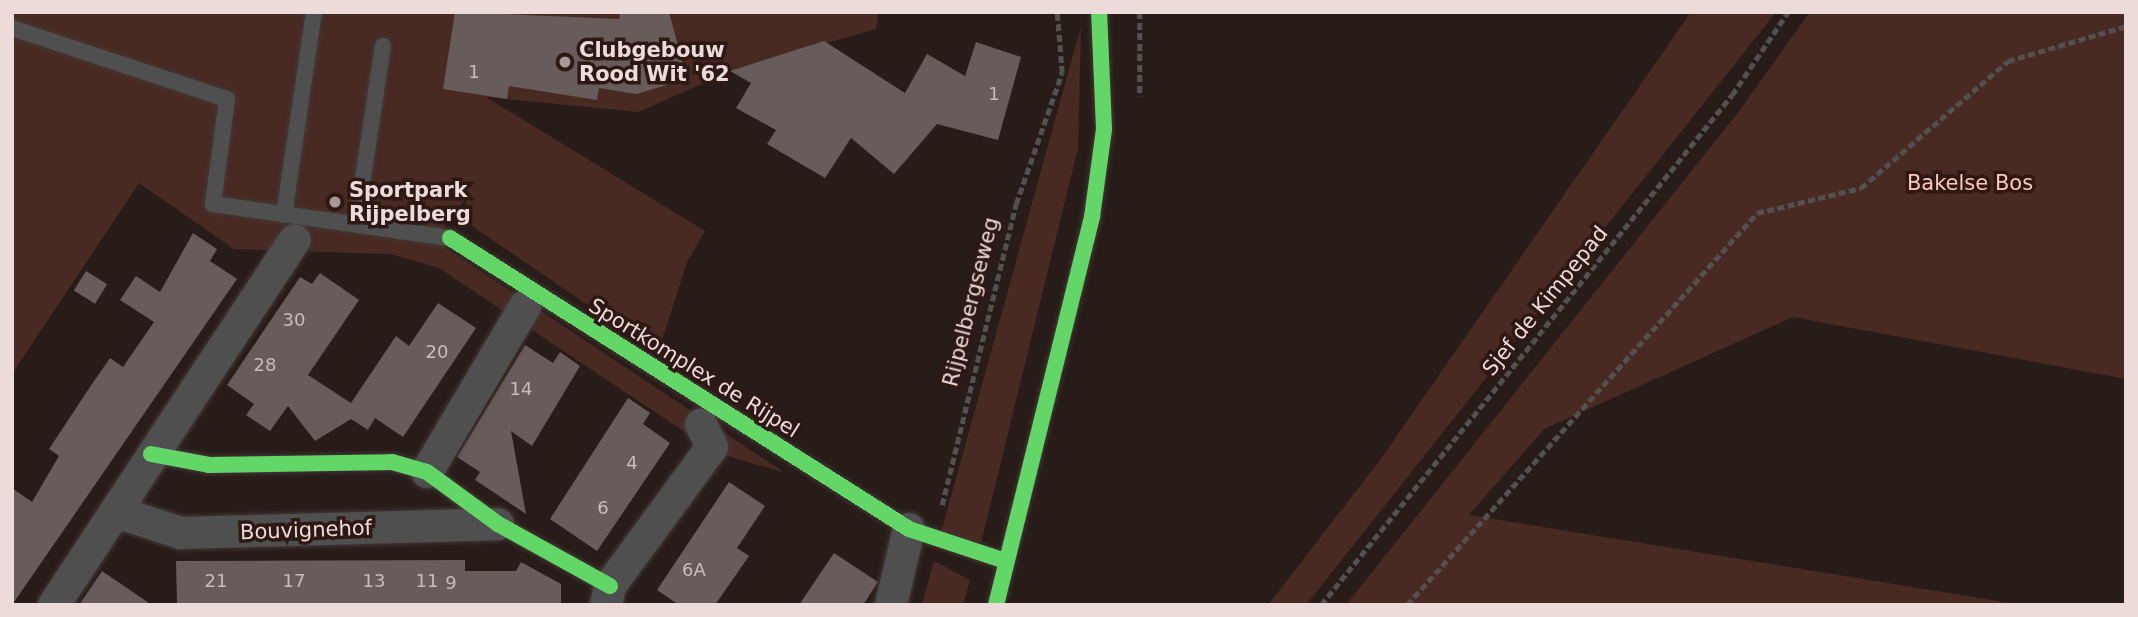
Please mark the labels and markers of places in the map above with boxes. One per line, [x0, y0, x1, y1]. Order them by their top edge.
place label: Clubgebouw Rood Wit '62 [579, 37, 730, 87]
marker: Clubgebouw Rood Wit '62 [557, 54, 573, 70]
place label: Sportpark Rijpelberg [349, 177, 471, 227]
marker: Sportpark Rijpelberg [327, 194, 343, 210]

